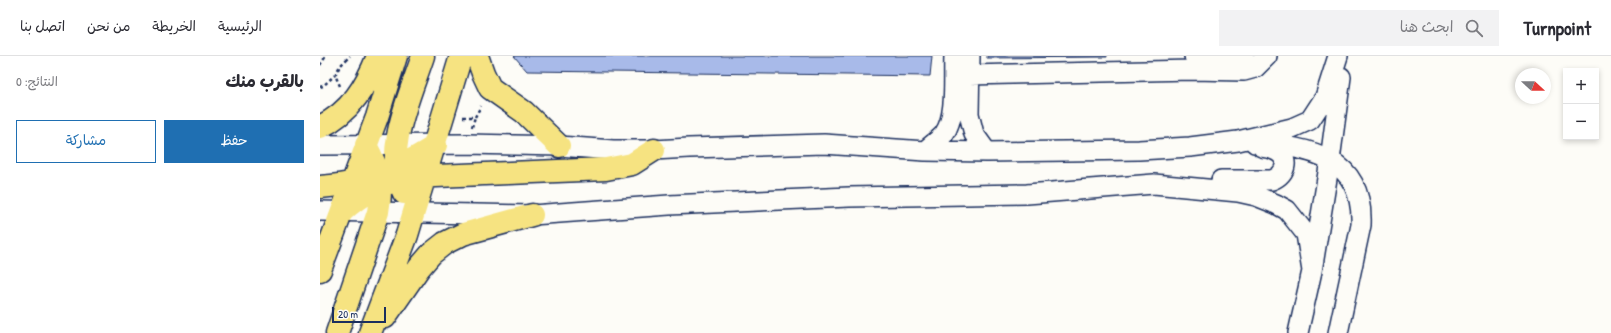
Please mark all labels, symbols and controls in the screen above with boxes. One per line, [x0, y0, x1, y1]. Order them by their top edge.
search box [1219, 10, 1499, 46]
text: Turnpoint [1523, 15, 1591, 41]
text: اتصل بنا [20, 16, 65, 35]
text: من نحن [87, 16, 130, 35]
text: الخريطة [152, 16, 196, 35]
text: الرئيسية [218, 16, 262, 35]
text: ابحث هنا [1400, 16, 1453, 37]
icon: search [1463, 17, 1485, 39]
north arrow [1515, 68, 1551, 104]
map controls [1563, 68, 1599, 140]
button: + [1563, 68, 1599, 104]
text: بالقرب منك [226, 69, 304, 92]
text: النتائج: 0 [16, 72, 58, 90]
button: − [1563, 104, 1599, 140]
button: مشاركة [16, 120, 156, 163]
button: حفظ [164, 120, 304, 163]
scale bar [332, 305, 386, 324]
text: 20 m [338, 307, 358, 321]

